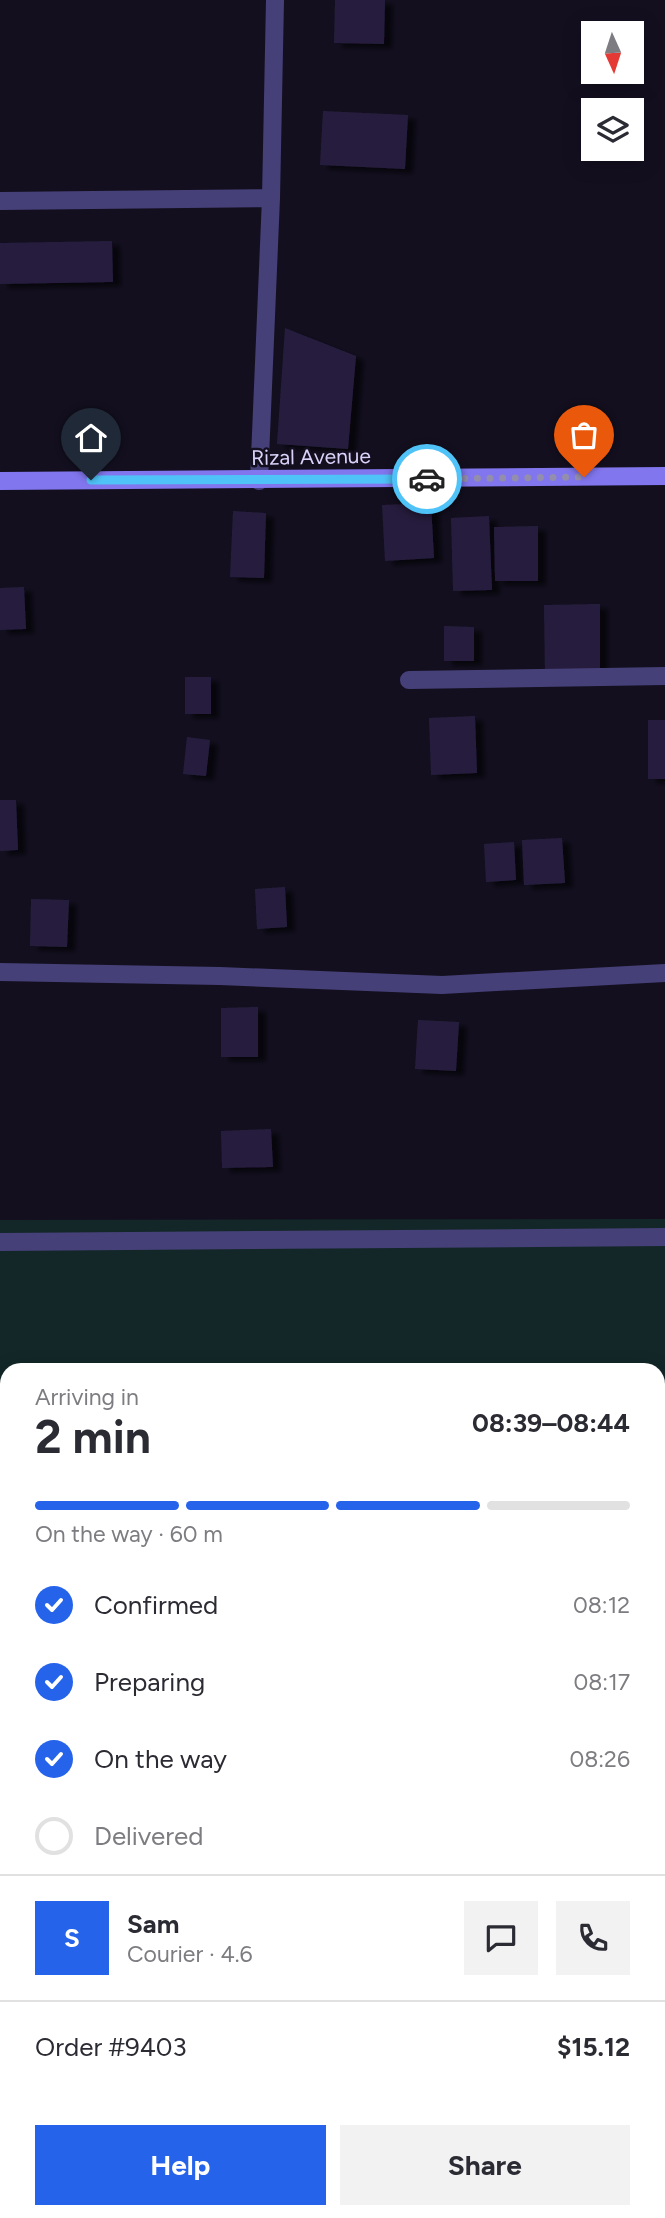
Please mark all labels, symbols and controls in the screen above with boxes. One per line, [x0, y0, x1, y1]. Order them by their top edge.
north arrow [581, 21, 644, 84]
map controls [581, 21, 644, 161]
button: layers [581, 98, 644, 161]
pin [554, 405, 614, 477]
pin [61, 408, 121, 480]
icon: bag [565, 416, 603, 454]
icon: home [72, 419, 110, 457]
street label: Rizal Avenue [251, 443, 371, 470]
courier [392, 444, 462, 514]
icon: car [408, 460, 446, 498]
text: Arriving in [35, 1383, 139, 1411]
text: 08:39–08:44 [472, 1407, 630, 1439]
text: 2 min [35, 1409, 151, 1465]
text: On the way · 60 m [35, 1520, 223, 1548]
icon: check [35, 1586, 73, 1624]
text: Confirmed [94, 1589, 218, 1621]
text: 08:12 [573, 1591, 630, 1619]
icon: check [35, 1663, 73, 1701]
text: Preparing [94, 1666, 205, 1698]
text: 08:17 [573, 1668, 630, 1696]
icon: check [35, 1740, 73, 1778]
text: On the way [94, 1743, 227, 1775]
text: 08:26 [569, 1745, 630, 1773]
text: Delivered [94, 1820, 203, 1852]
button: chat [464, 1901, 538, 1975]
button: phone [556, 1901, 630, 1975]
text: Sam [127, 1908, 179, 1940]
text: S [64, 1922, 80, 1954]
text: Courier · 4.6 [127, 1940, 253, 1968]
text: Order #9403 [35, 2031, 187, 2063]
text: $15.12 [557, 2031, 630, 2063]
button: Help [35, 2125, 326, 2205]
button: Share [340, 2125, 630, 2205]

